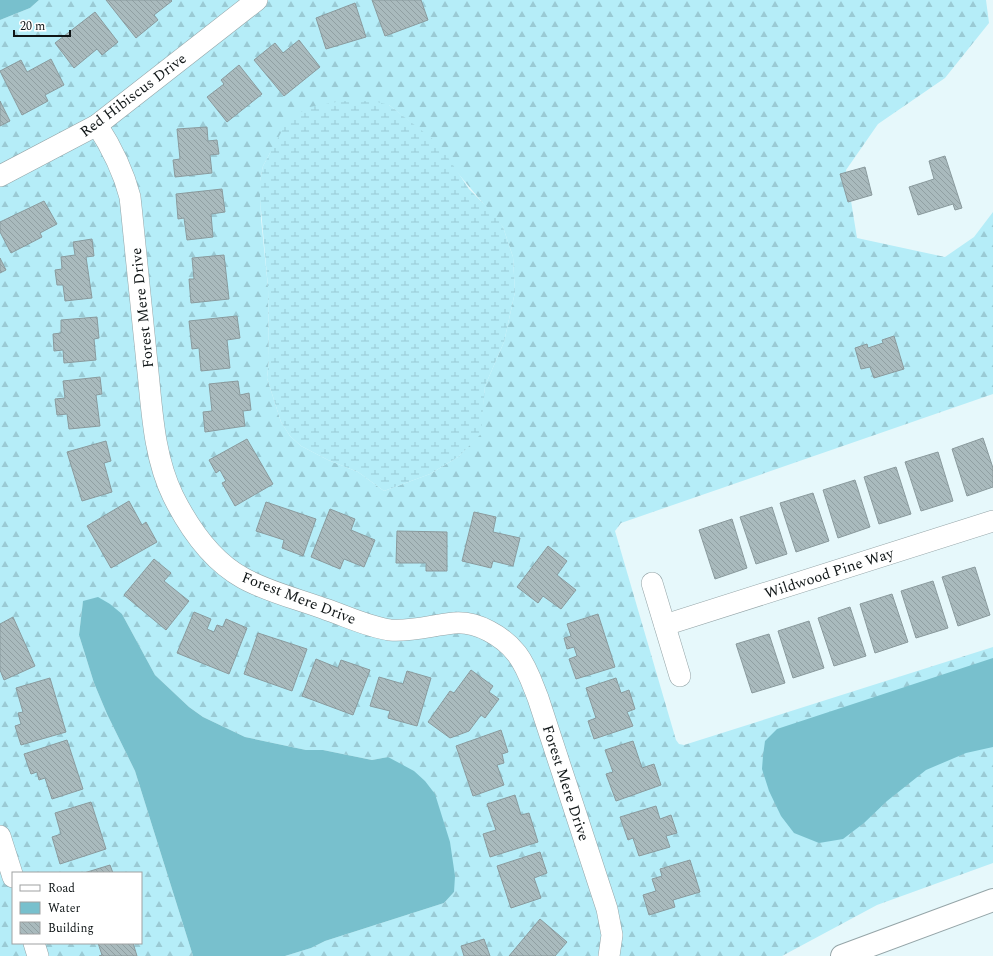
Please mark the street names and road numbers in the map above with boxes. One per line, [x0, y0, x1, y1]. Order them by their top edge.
street label: Red Hibiscus Drive [75, 48, 191, 143]
street label: Forest Mere Drive [125, 247, 160, 369]
street label: Wildwood Pine Way [762, 541, 898, 605]
street label: Forest Mere Drive [238, 566, 359, 631]
street label: Forest Mere Drive [536, 722, 595, 844]

